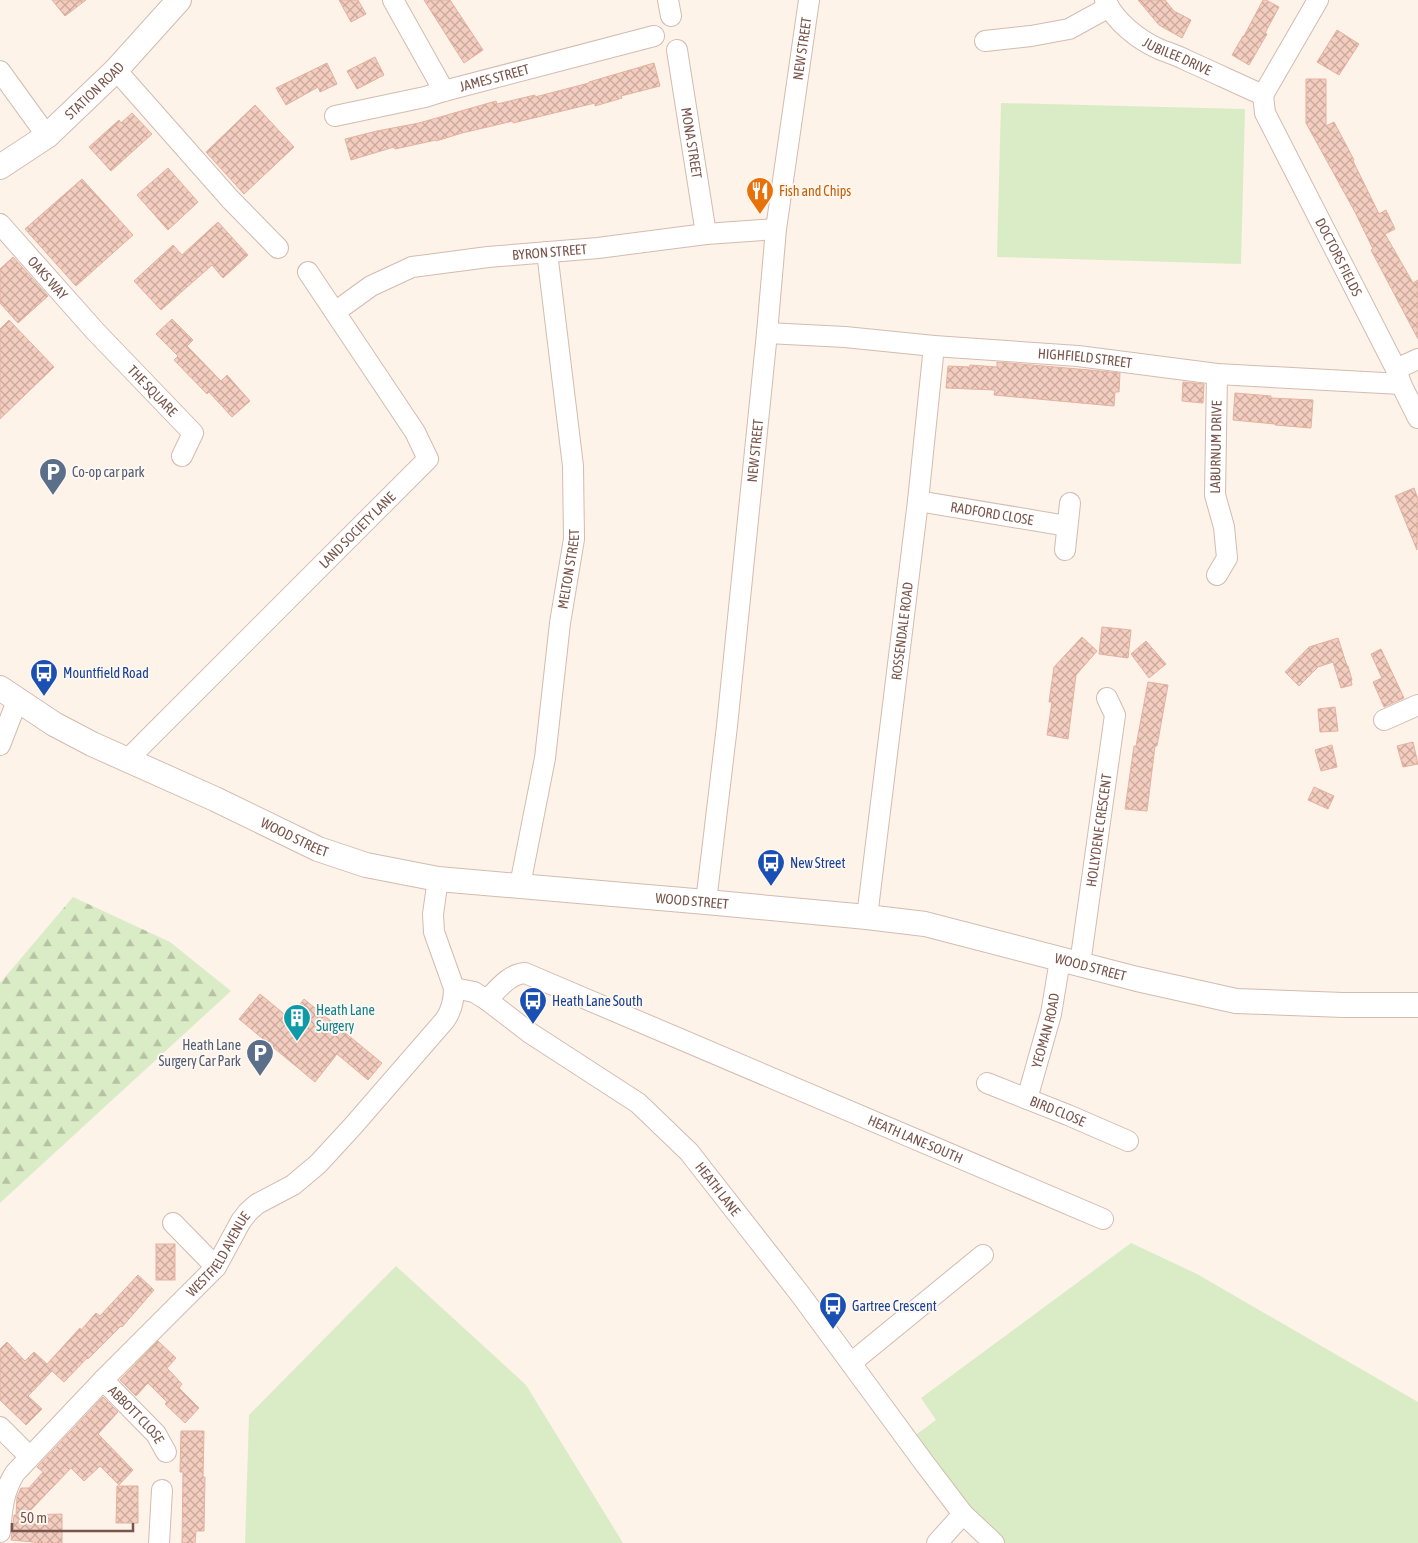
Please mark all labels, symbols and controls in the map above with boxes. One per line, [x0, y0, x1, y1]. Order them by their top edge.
street label: NEW STREET [790, 16, 814, 81]
street label: JUBILEE DRIVE [1140, 34, 1214, 79]
street label: STATION ROAD [62, 59, 127, 123]
street label: JAMES STREET [458, 61, 531, 95]
street label: MONA STREET [678, 106, 705, 180]
restaurant icon: Fish and Chips [745, 176, 775, 215]
place label: Fish and Chips [779, 183, 851, 199]
street label: DOCTORS FIELDS [1312, 215, 1365, 299]
street label: BYRON STREET [511, 241, 588, 263]
street label: OAKS WAY [25, 253, 72, 303]
street label: HIGHFIELD STREET [1037, 345, 1133, 371]
street label: THE SQUARE [124, 362, 181, 420]
street label: LABURNUM DRIVE [1207, 400, 1225, 494]
street label: NEW STREET [744, 418, 766, 483]
parking icon: Co-op car park [38, 457, 68, 496]
place label: Co-op car park [72, 464, 145, 480]
street label: LAND SOCIETY LANE [316, 488, 399, 571]
street label: RADFORD CLOSE [949, 499, 1035, 528]
street label: MELTON STREET [554, 529, 582, 610]
street label: ROSSENDALE ROAD [888, 581, 916, 681]
bus stop icon: Mountfield Road [29, 658, 59, 697]
place label: Mountfield Road [63, 665, 149, 681]
street label: HOLLYDENE CRESCENT [1083, 773, 1115, 888]
street label: WOOD STREET [258, 814, 331, 860]
bus stop icon: New Street [756, 848, 786, 887]
place label: New Street [790, 855, 845, 871]
street label: WOOD STREET [655, 890, 729, 912]
street label: WOOD STREET [1053, 950, 1128, 984]
bus stop icon: Heath Lane South [518, 986, 548, 1025]
street label: YEOMAN ROAD [1028, 992, 1062, 1070]
place label: Heath Lane South [552, 993, 643, 1009]
place label: Heath Lane Surgery [316, 1002, 375, 1034]
building icon: Heath Lane Surgery [282, 1003, 312, 1042]
place label: Heath Lane Surgery Car Park [158, 1037, 241, 1069]
parking icon: Heath Lane Surgery Car Park [245, 1038, 275, 1077]
street label: BIRD CLOSE [1028, 1093, 1088, 1130]
street label: HEATH LANE SOUTH [865, 1112, 965, 1166]
street label: HEATH LANE [692, 1159, 744, 1219]
street label: WESTFIELD AVENUE [183, 1209, 253, 1300]
bus stop icon: Gartree Crescent [818, 1291, 848, 1330]
place label: Gartree Crescent [852, 1298, 937, 1314]
street label: ABBOTT CLOSE [105, 1382, 167, 1446]
scale bar [12, 1500, 134, 1532]
text: 50 m [20, 1509, 47, 1526]

